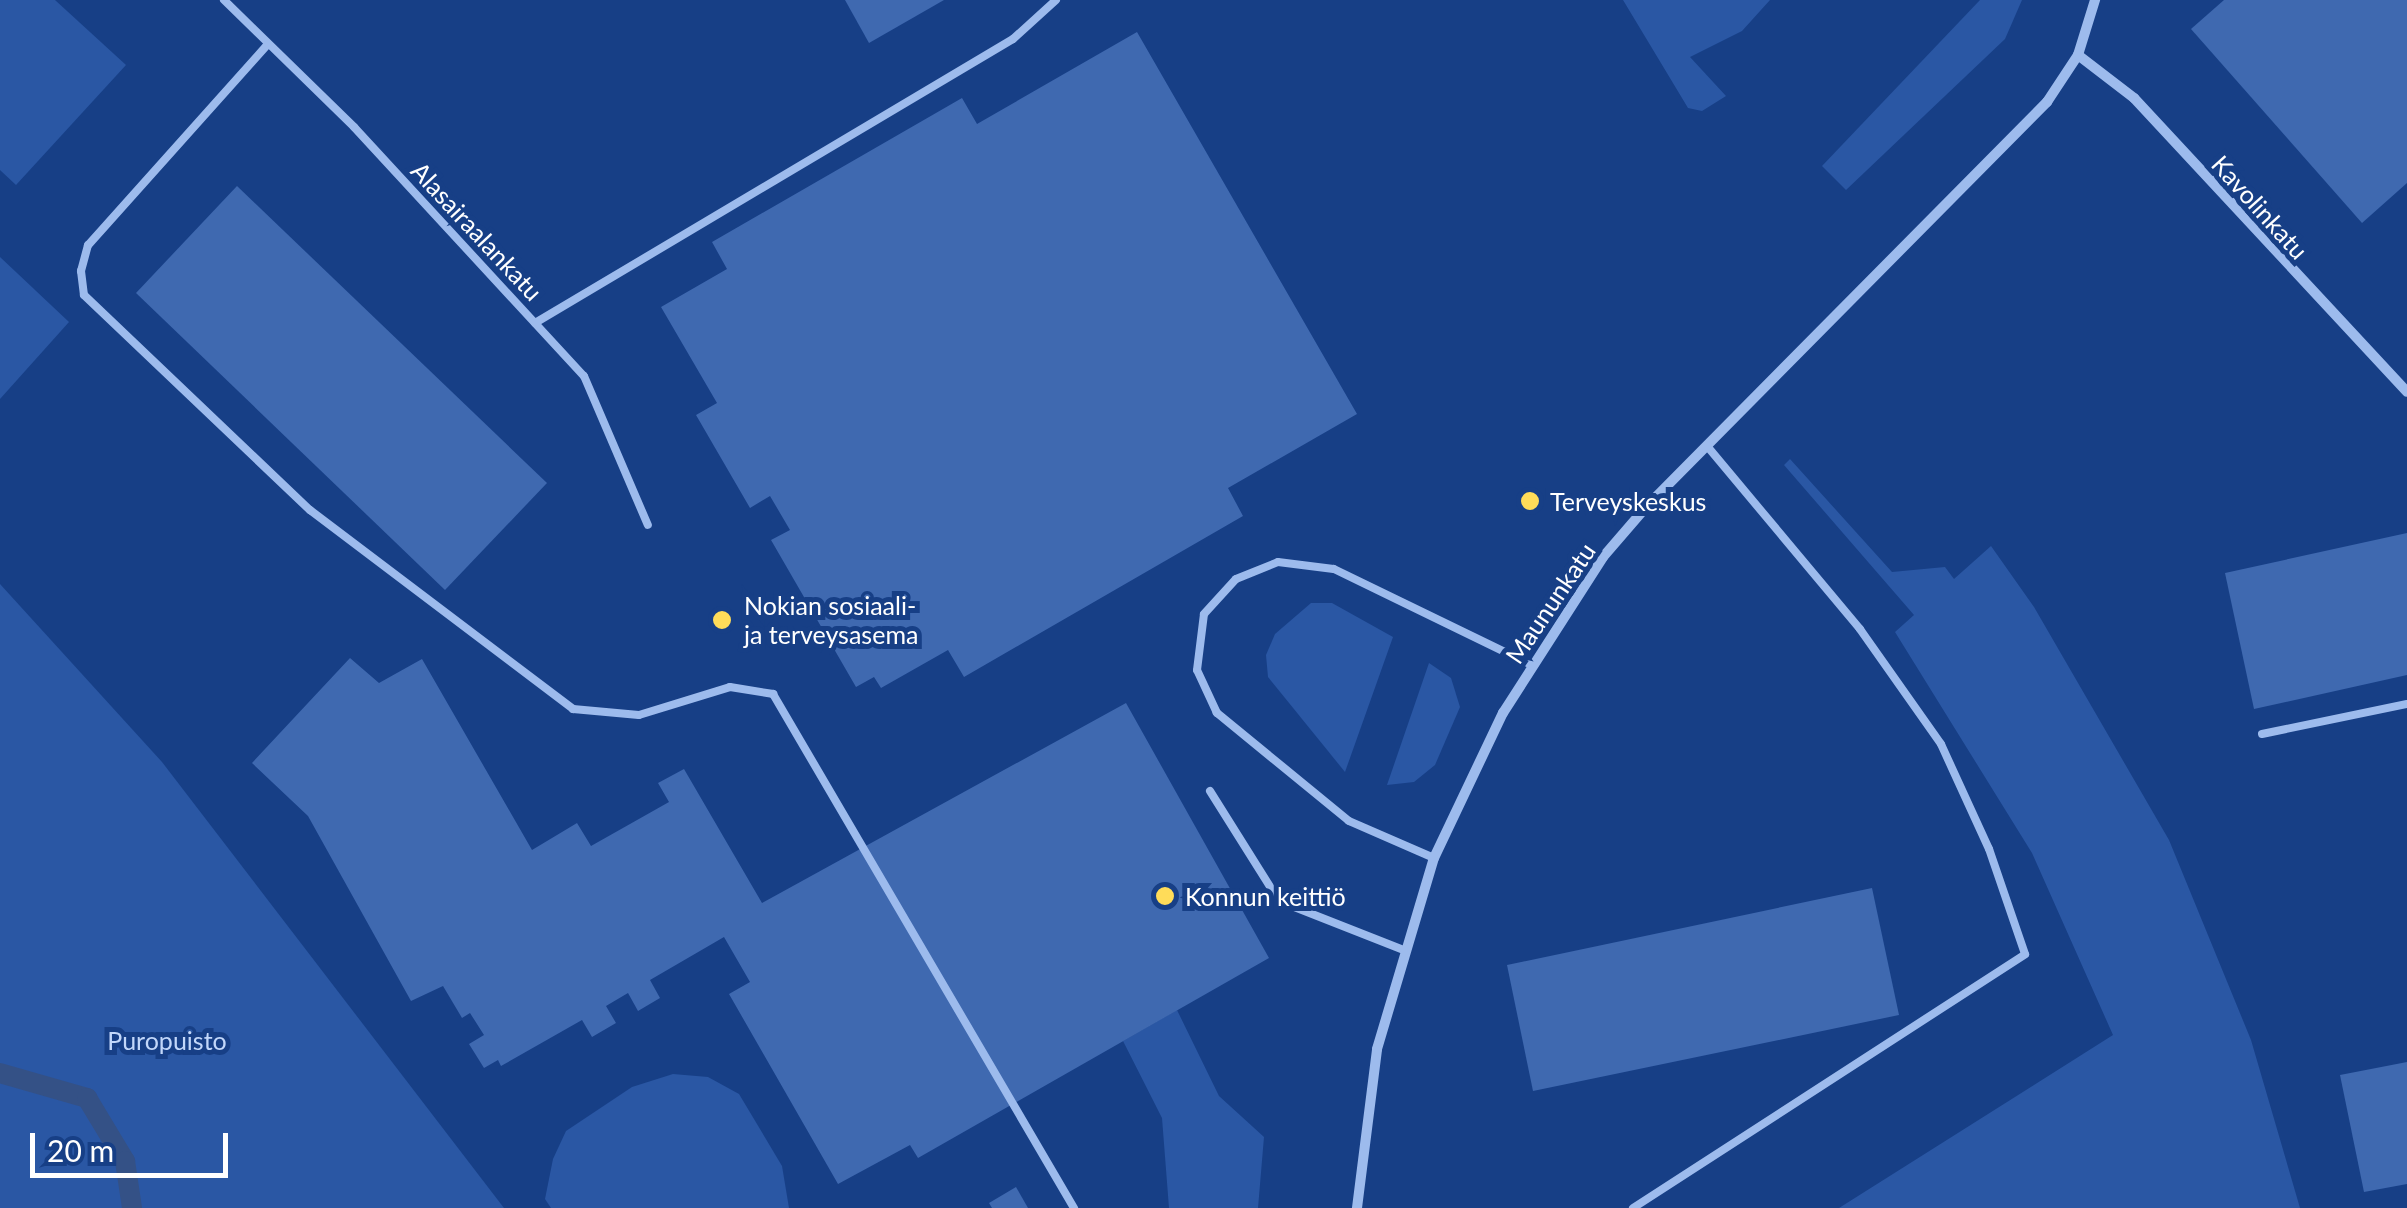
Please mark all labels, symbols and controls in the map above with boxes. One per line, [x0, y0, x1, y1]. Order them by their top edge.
street label: Kavolinkatu [2206, 149, 2314, 265]
street label: Alasairaalankatu [405, 156, 549, 306]
place label: Terveyskeskus [1550, 486, 1706, 516]
marker: Terveyskeskus [1519, 490, 1541, 512]
street label: Maununkatu [1499, 537, 1601, 669]
place label: Nokian sosiaali- ja terveysasema [744, 591, 918, 650]
marker: Nokian sosiaali- ja terveysasema [709, 607, 735, 633]
place label: Konnun keittiö [1185, 881, 1346, 911]
marker: Konnun keittiö [1154, 885, 1176, 907]
park label: Puropuisto [107, 1025, 227, 1055]
scale bar [35, 1113, 232, 1175]
text: 20 m [47, 1132, 114, 1168]

